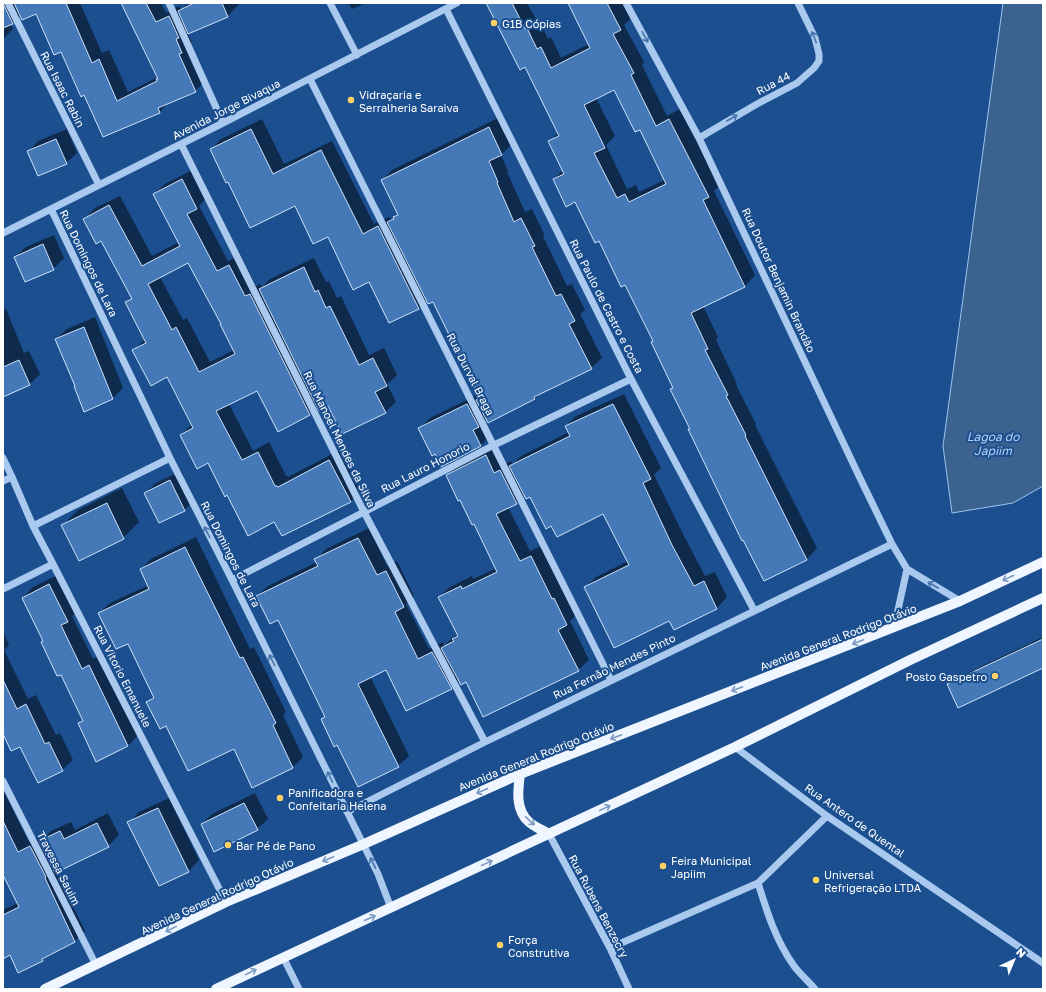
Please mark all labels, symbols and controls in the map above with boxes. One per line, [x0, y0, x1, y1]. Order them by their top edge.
place label: G1B Cópias [502, 17, 561, 30]
marker: G1B Cópias [489, 18, 499, 28]
one-way arrow [641, 31, 649, 43]
one-way arrow [809, 32, 817, 44]
street label: Rua Isaac Rabin [38, 49, 88, 129]
street label: Rua 44 [754, 69, 792, 97]
street label: Avenida Jorge Bivaqua [170, 76, 282, 142]
place label: Vidraçaria e Serralheria Saraiva [359, 88, 459, 114]
marker: Vidraçaria e Serralheria Saraiva [346, 95, 356, 105]
one-way arrow [726, 114, 738, 122]
street label: Rua Doutor Benjamin Brandão [740, 206, 818, 355]
street label: Rua Domingos de Lara [57, 207, 121, 319]
street label: Rua Paulo de Castro e Costa [567, 237, 647, 375]
street label: Rua Durval Braga [445, 331, 497, 417]
street label: Rua Manoel Mendes da Silva [301, 369, 379, 509]
water label: Lagoa do Japiim [967, 429, 1020, 458]
street label: Rua Lauro Honorio [378, 439, 472, 495]
street label: Rua Domingos de Lara [199, 499, 263, 609]
one-way arrow [203, 526, 211, 538]
one-way arrow [1002, 575, 1014, 582]
one-way arrow [927, 581, 939, 589]
street label: Avenida General Rodrigo Otávio [758, 601, 919, 673]
street label: Rua Vitorio Emanuele [92, 623, 154, 729]
street label: Rua Fernão Mendes Pinto [551, 631, 678, 701]
one-way arrow [852, 639, 864, 646]
one-way arrow [268, 654, 275, 666]
place label: Posto Gaspetro [906, 670, 987, 683]
marker: Posto Gaspetro [990, 671, 1000, 681]
one-way arrow [731, 686, 743, 694]
street label: Avenida General Rodrigo Otávio [456, 719, 616, 793]
one-way arrow [610, 733, 622, 741]
one-way arrow [326, 771, 333, 783]
street label: Rua Antero de Quental [803, 781, 908, 860]
place label: Panificadora e Confeitaria Helena [288, 786, 386, 812]
one-way arrow [477, 788, 489, 795]
marker: Panificadora e Confeitaria Helena [275, 793, 285, 803]
one-way arrow [599, 804, 611, 811]
one-way arrow [525, 816, 535, 826]
street label: Travessa Sauim [35, 829, 83, 907]
place label: Bar Pé de Pano [236, 839, 316, 852]
marker: Bar Pé de Pano [223, 840, 233, 850]
street label: Rua Rubens Benzecry [566, 852, 632, 960]
place label: Feira Municipal Japiim [671, 854, 752, 880]
street label: Avenida General Rodrigo Otávio [139, 855, 296, 937]
one-way arrow [322, 856, 334, 863]
one-way arrow [369, 857, 376, 869]
one-way arrow [481, 859, 493, 866]
marker: Feira Municipal Japiim [658, 861, 668, 871]
place label: Universal Refrigeração LTDA [824, 868, 922, 894]
marker: Universal Refrigeração LTDA [811, 875, 821, 885]
one-way arrow [363, 914, 375, 921]
one-way arrow [165, 926, 177, 933]
place label: Força Construtiva [508, 933, 569, 959]
marker: Força Construtiva [495, 940, 505, 950]
north arrow [994, 940, 1034, 980]
text: N [1014, 945, 1029, 960]
one-way arrow [245, 968, 257, 975]

